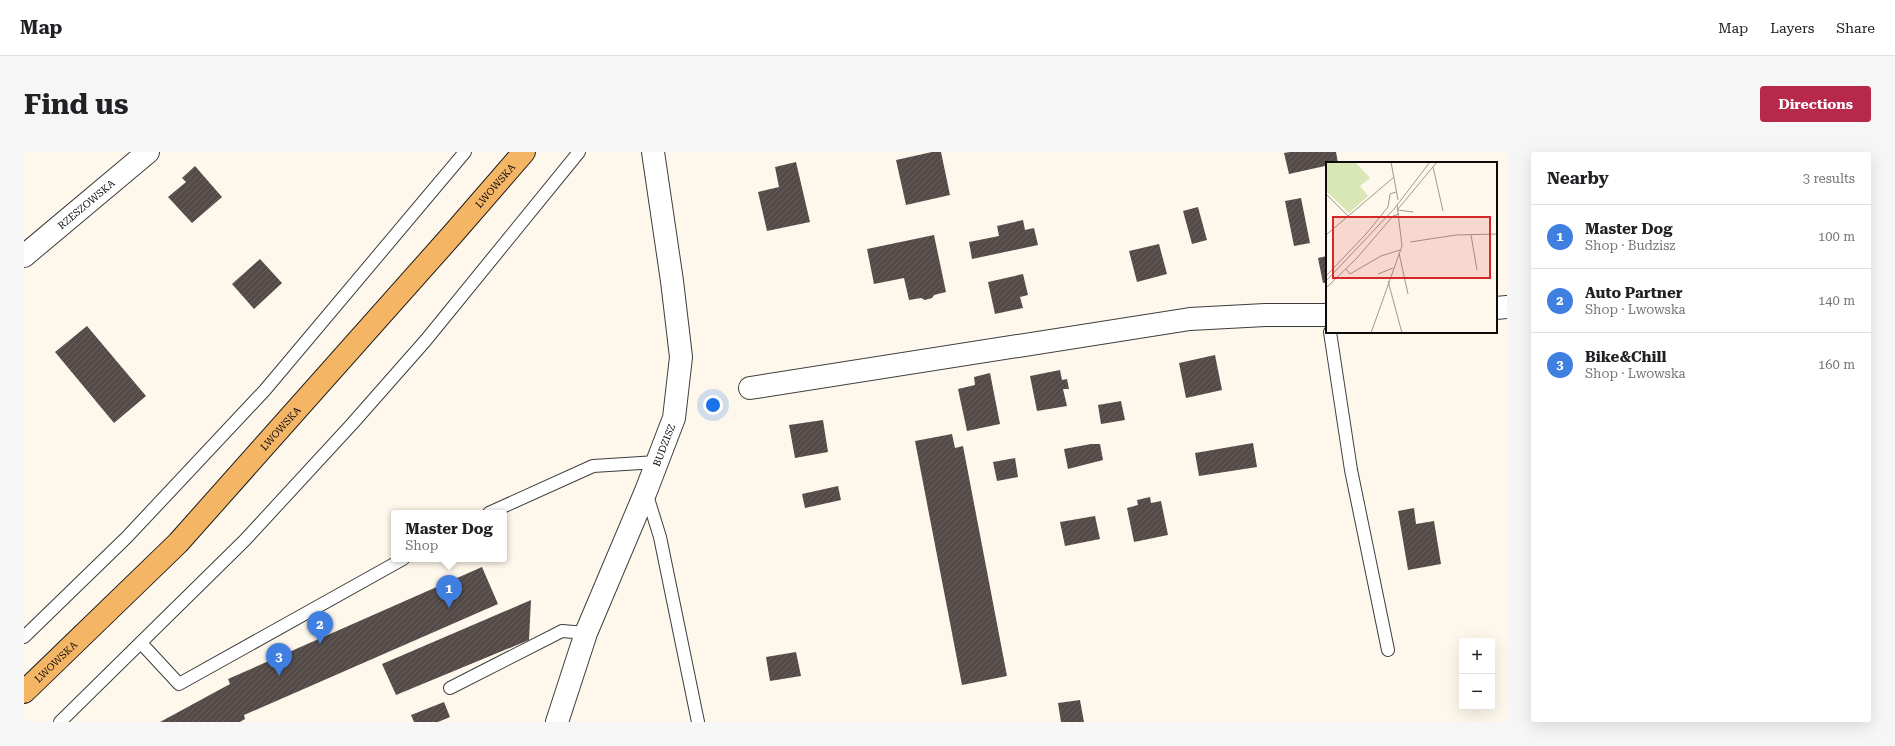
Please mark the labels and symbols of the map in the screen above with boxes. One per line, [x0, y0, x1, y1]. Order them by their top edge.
street label: LWOWSKA [473, 162, 517, 210]
inset map [1326, 162, 1497, 333]
street label: RZESZOWSKA [56, 177, 117, 231]
your location [703, 395, 723, 415]
street label: LWOWSKA [258, 404, 303, 453]
street label: BUDZISZ [651, 422, 677, 468]
pin: 1 [436, 575, 462, 608]
pin: 2 [307, 611, 333, 644]
street label: LWOWSKA [33, 639, 79, 685]
pin: 3 [266, 643, 292, 676]

